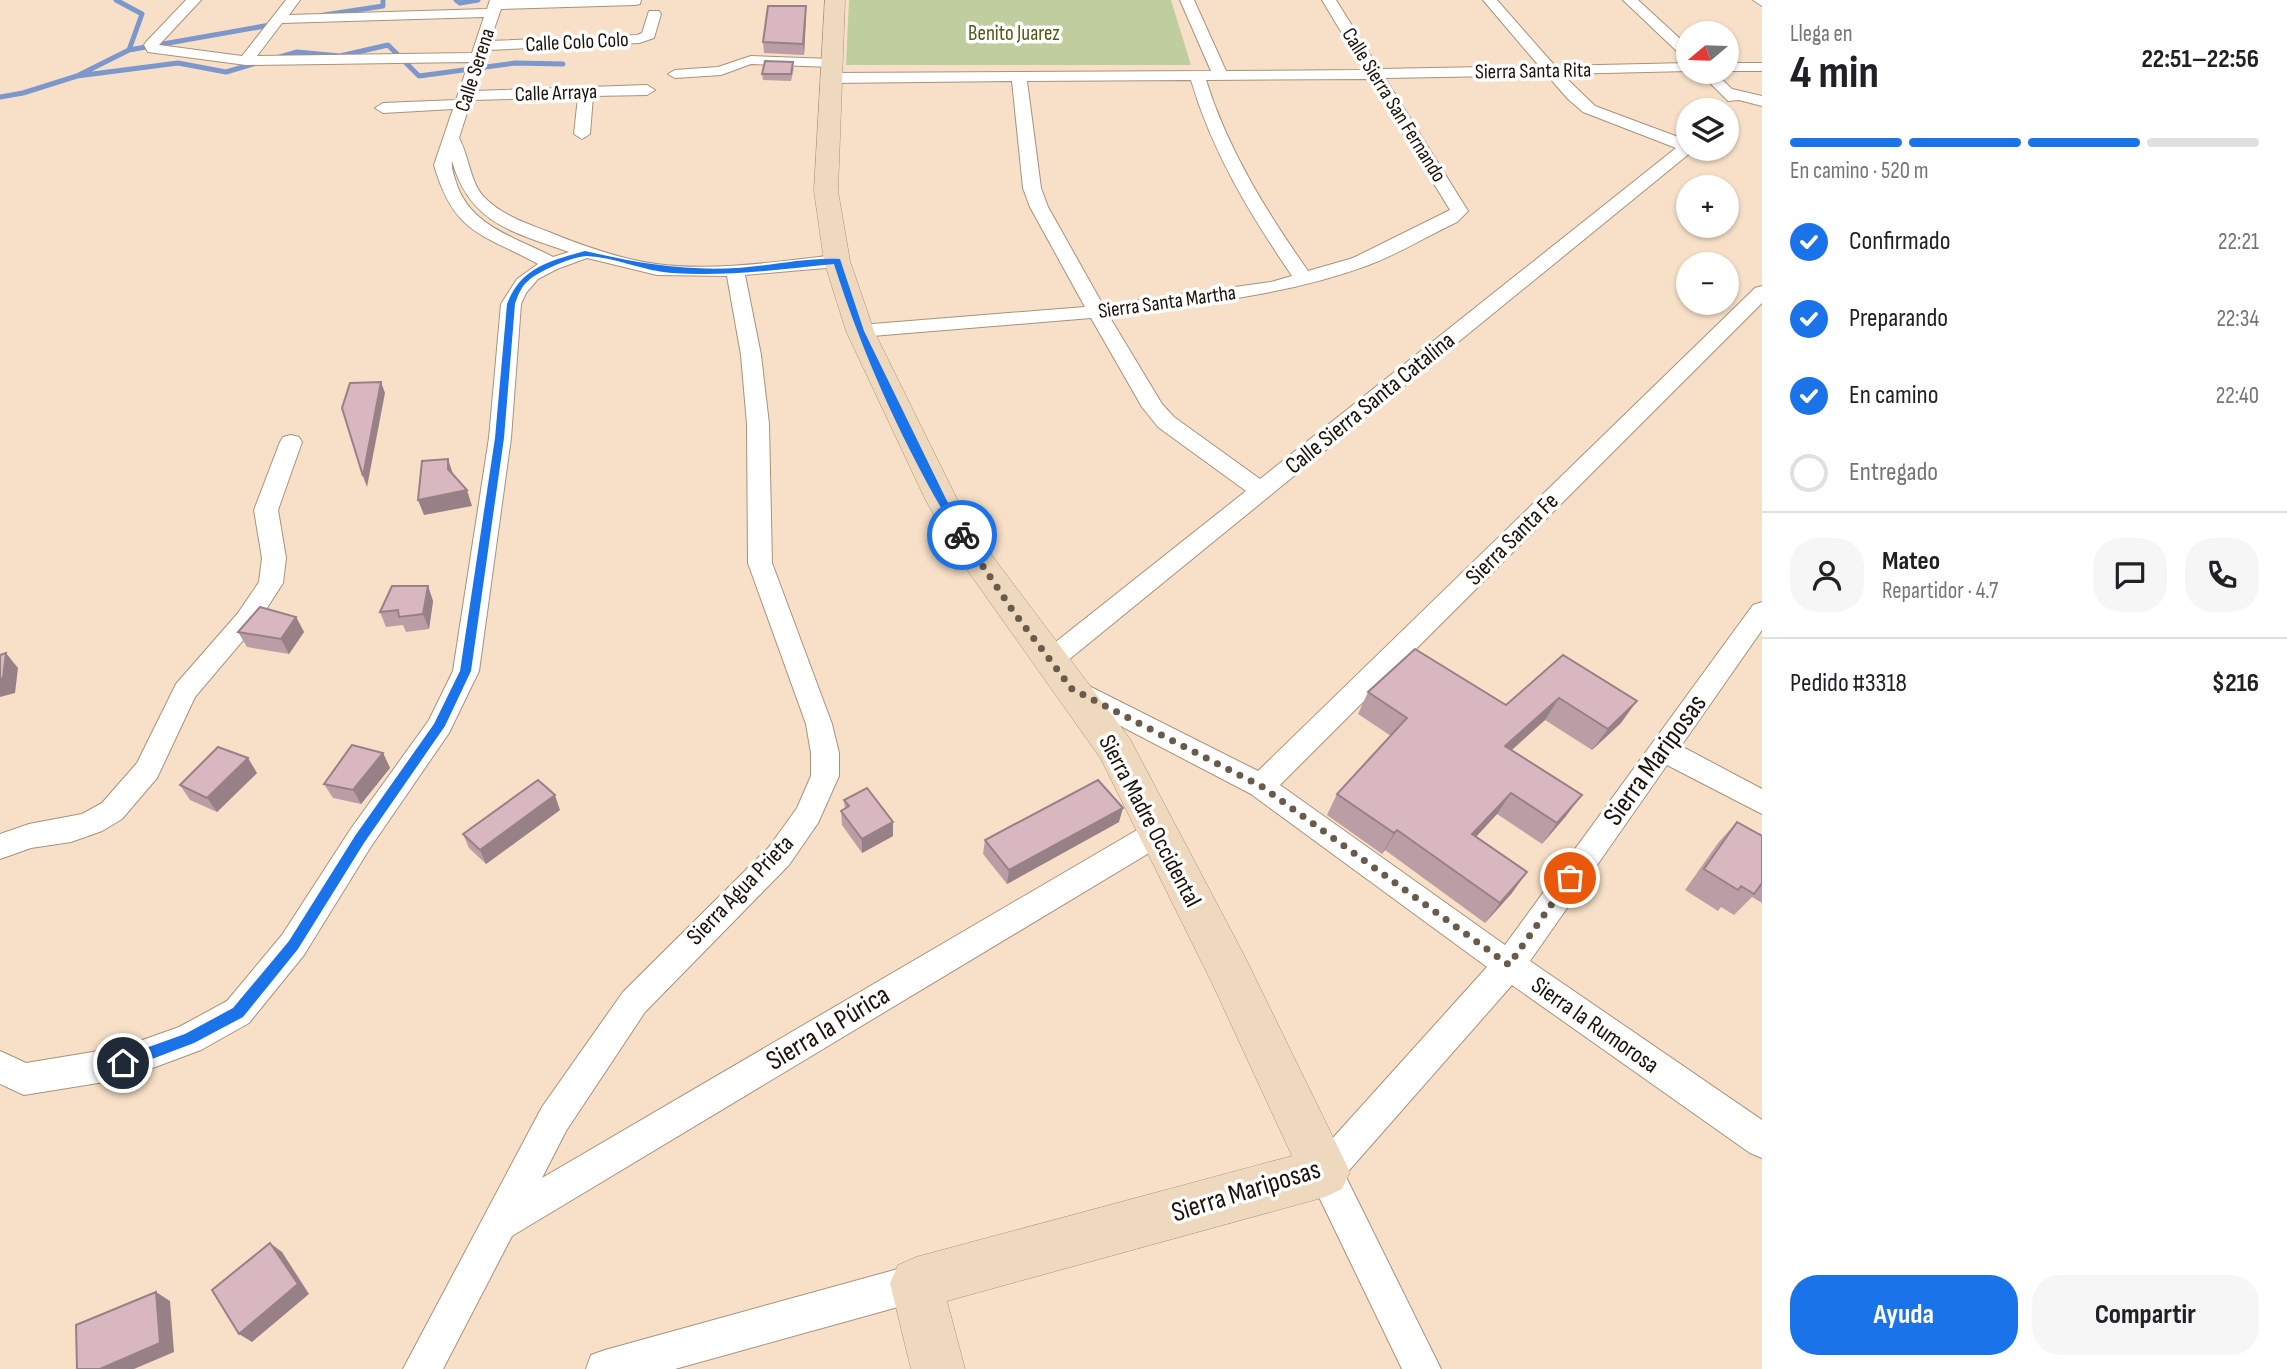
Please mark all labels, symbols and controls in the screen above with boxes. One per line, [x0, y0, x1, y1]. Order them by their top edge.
text: Llega en [1790, 20, 1853, 48]
park label: Benito Juarez [968, 21, 1060, 46]
north arrow [1676, 21, 1740, 84]
map controls [1676, 21, 1739, 315]
street label: Calle Sierra San Fernando [1336, 23, 1452, 187]
street label: Calle Serena [450, 25, 500, 115]
street label: Calle Colo Colo [525, 27, 629, 57]
text: 22:51–22:56 [2141, 44, 2259, 75]
text: 4 min [1790, 46, 1879, 101]
street label: Sierra Santa Rita [1475, 57, 1591, 85]
street label: Calle Arraya [514, 79, 598, 107]
button: layers [1676, 98, 1739, 161]
text: En camino · 520 m [1790, 157, 1928, 185]
button: + [1676, 175, 1739, 238]
icon: check [1790, 223, 1828, 261]
text: Confirmado [1849, 226, 1950, 257]
text: 22:21 [2218, 228, 2259, 256]
button: − [1676, 252, 1739, 315]
street label: Sierra Santa Martha [1097, 280, 1237, 324]
icon: check [1790, 300, 1828, 338]
text: Preparando [1849, 303, 1948, 334]
text: 22:34 [2216, 305, 2259, 333]
street label: Calle Sierra Santa Catalina [1279, 326, 1461, 480]
icon: check [1790, 377, 1828, 415]
text: En camino [1849, 380, 1939, 411]
text: 22:40 [2216, 382, 2259, 410]
text: Entregado [1849, 457, 1938, 488]
street label: Sierra Santa Fe [1460, 487, 1564, 591]
courier [927, 500, 997, 570]
icon: bike [943, 516, 981, 554]
button: person [1790, 538, 1864, 612]
button: chat [2093, 538, 2167, 612]
button: phone [2185, 538, 2259, 612]
text: Mateo [1882, 546, 1940, 577]
text: Repartidor · 4.7 [1882, 577, 1998, 605]
text: Pedido #3318 [1790, 668, 1907, 699]
text: $216 [2212, 668, 2259, 699]
street label: Sierra Mariposas [1596, 688, 1714, 832]
street label: Sierra Madre Occidental [1092, 730, 1208, 912]
street label: Sierra Agua Prieta [680, 829, 800, 951]
pin [1540, 848, 1600, 908]
icon: bag [1551, 859, 1589, 897]
street label: Sierra la Rumorosa [1526, 970, 1664, 1080]
street label: Sierra la Púrica [760, 978, 896, 1078]
pin [93, 1033, 153, 1093]
icon: home [104, 1044, 142, 1082]
street label: Sierra Mariposas [1168, 1153, 1324, 1229]
button: Ayuda [1790, 1275, 2018, 1355]
button: Compartir [2032, 1275, 2259, 1355]

